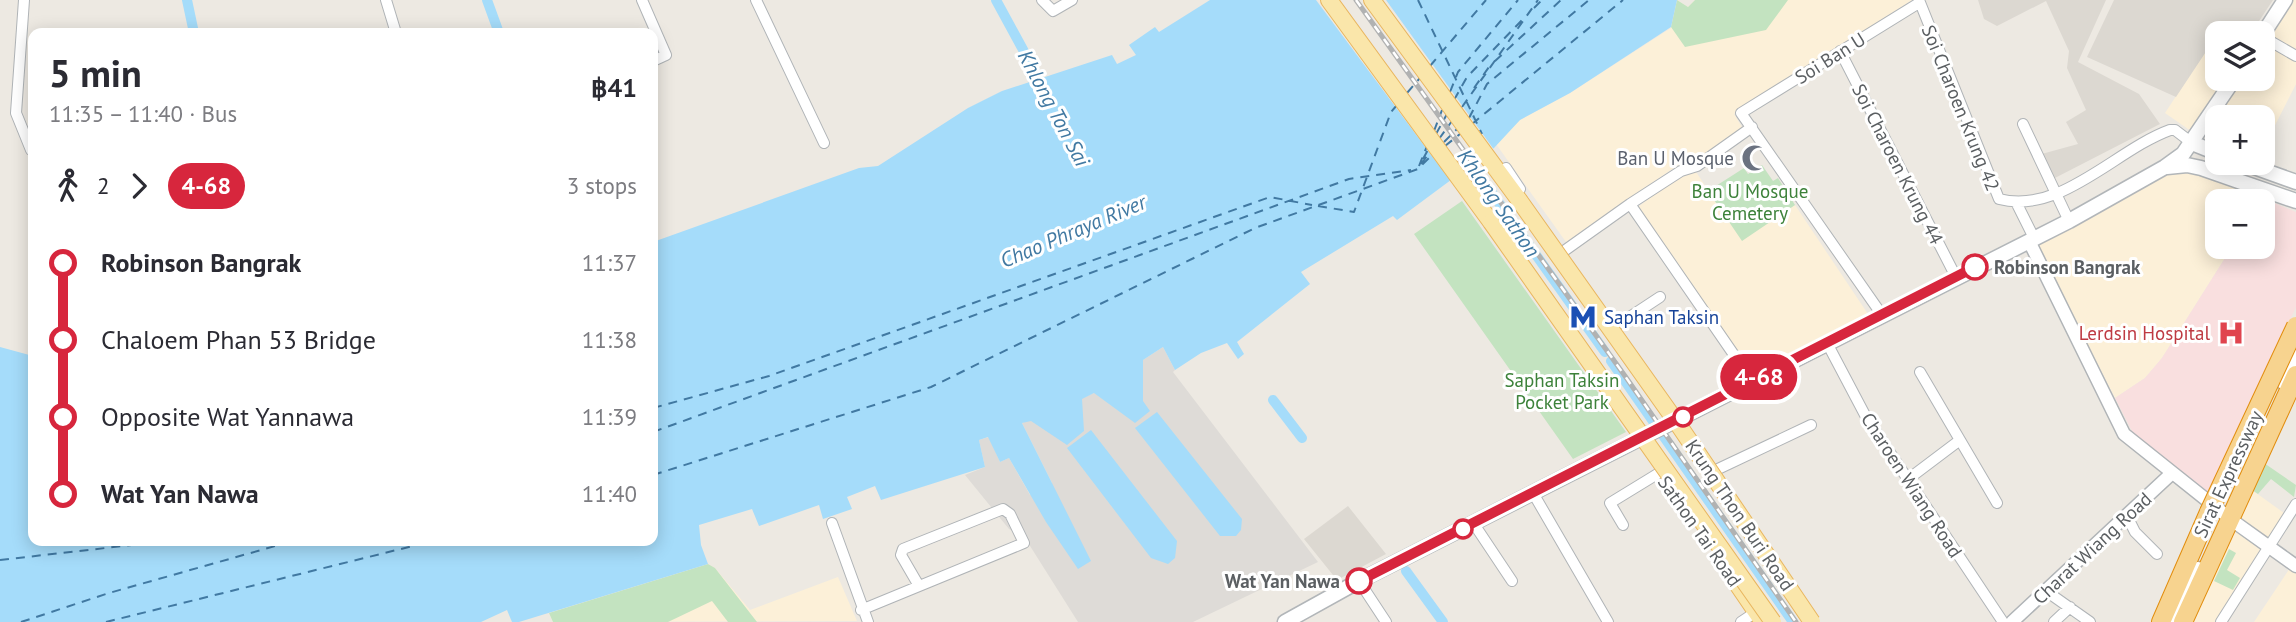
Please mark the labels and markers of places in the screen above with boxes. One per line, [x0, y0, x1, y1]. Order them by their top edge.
mosque icon: Ban U Mosque [1740, 143, 1770, 173]
place label: Ban U Mosque [1617, 146, 1734, 170]
marker: Robinson Bangrak [1962, 254, 1988, 280]
place label: Robinson Bangrak [1994, 255, 2141, 279]
metro station icon: Saphan Taksin [1568, 302, 1598, 332]
place label: Saphan Taksin [1604, 305, 1719, 329]
hospital icon: Lerdsin Hospital [2216, 318, 2246, 348]
place label: Lerdsin Hospital [2079, 321, 2210, 345]
unlabelled marker [1673, 407, 1693, 427]
unlabelled marker [1453, 519, 1473, 539]
marker: Wat Yan Nawa [1346, 568, 1372, 594]
place label: Wat Yan Nawa [1225, 569, 1340, 593]

